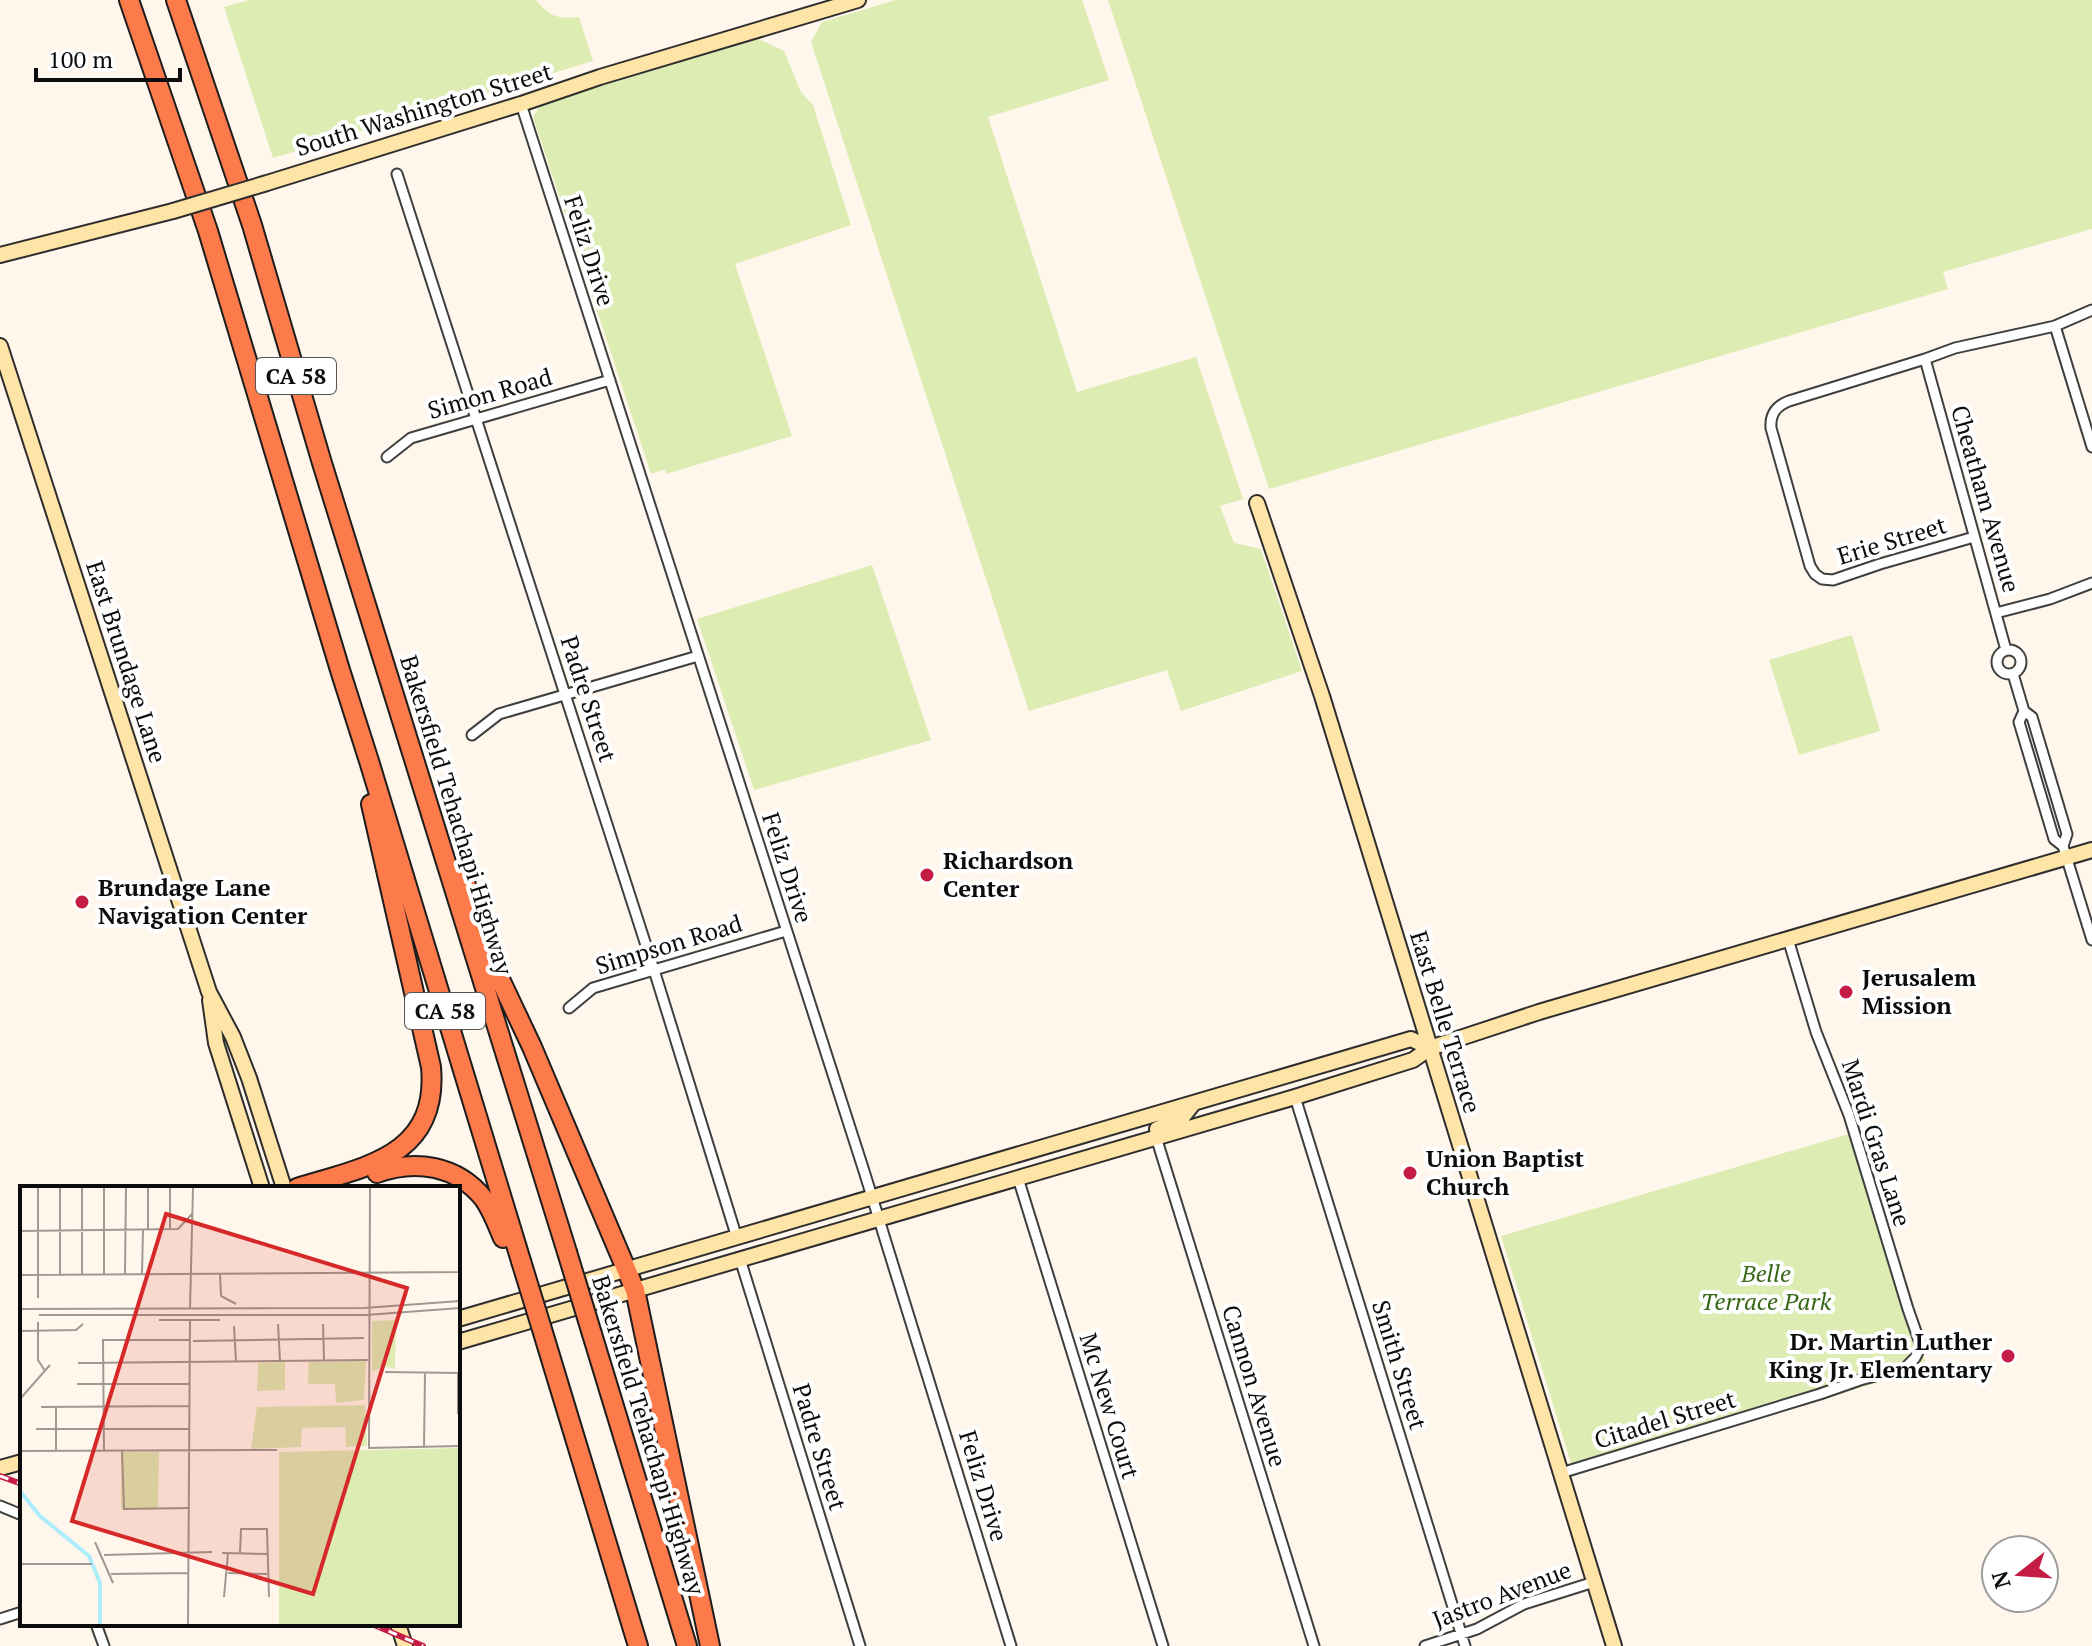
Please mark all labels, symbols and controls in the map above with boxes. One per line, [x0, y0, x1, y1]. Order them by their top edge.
scale bar [36, 32, 180, 82]
text: 100 m [48, 43, 113, 75]
street label: South Washington Street [292, 55, 556, 163]
street label: Feliz Drive [557, 191, 623, 310]
road number: CA 58 [256, 358, 336, 394]
street label: Simon Road [424, 360, 556, 426]
street label: Cheatham Avenue [1944, 401, 2028, 596]
street label: Erie Street [1833, 508, 1950, 572]
street label: East Brundage Lane [79, 556, 175, 767]
street label: Padre Street [554, 632, 624, 766]
street label: Bakersfield Tehachapi Highway [393, 651, 521, 979]
street label: Feliz Drive [755, 808, 821, 927]
place label: Richardson Center [943, 844, 1074, 904]
marker: Richardson Center [918, 866, 936, 884]
place label: Brundage Lane Navigation Center [98, 871, 308, 931]
marker: Brundage Lane Navigation Center [73, 893, 91, 911]
street label: Simpson Road [591, 907, 746, 982]
street label: East Belle Terrace [1403, 927, 1489, 1117]
place label: Jerusalem Mission [1862, 961, 1976, 1021]
marker: Jerusalem Mission [1837, 983, 1855, 1001]
road number: CA 58 [405, 993, 485, 1029]
street label: Mardi Gras Lane [1835, 1055, 1919, 1230]
place label: Union Baptist Church [1426, 1142, 1585, 1202]
marker: Union Baptist Church [1401, 1164, 1419, 1182]
inset map [20, 1186, 460, 1626]
park label: Belle Terrace Park [1701, 1257, 1832, 1317]
street label: Bakersfield Tehachapi Highway [585, 1271, 713, 1599]
street label: Smith Street [1365, 1296, 1435, 1433]
street label: Cannon Avenue [1215, 1301, 1295, 1471]
place label: Dr. Martin Luther King Jr. Elementary [1769, 1325, 1993, 1385]
street label: Mc New Court [1073, 1329, 1147, 1483]
marker: Dr. Martin Luther King Jr. Elementary [1999, 1347, 2017, 1365]
street label: Padre Street [786, 1379, 854, 1514]
street label: Citadel Street [1590, 1382, 1739, 1456]
street label: Feliz Drive [952, 1426, 1016, 1545]
north arrow [1980, 1534, 2060, 1614]
street label: Jastro Avenue [1428, 1553, 1576, 1635]
text: N [1984, 1567, 2017, 1592]

